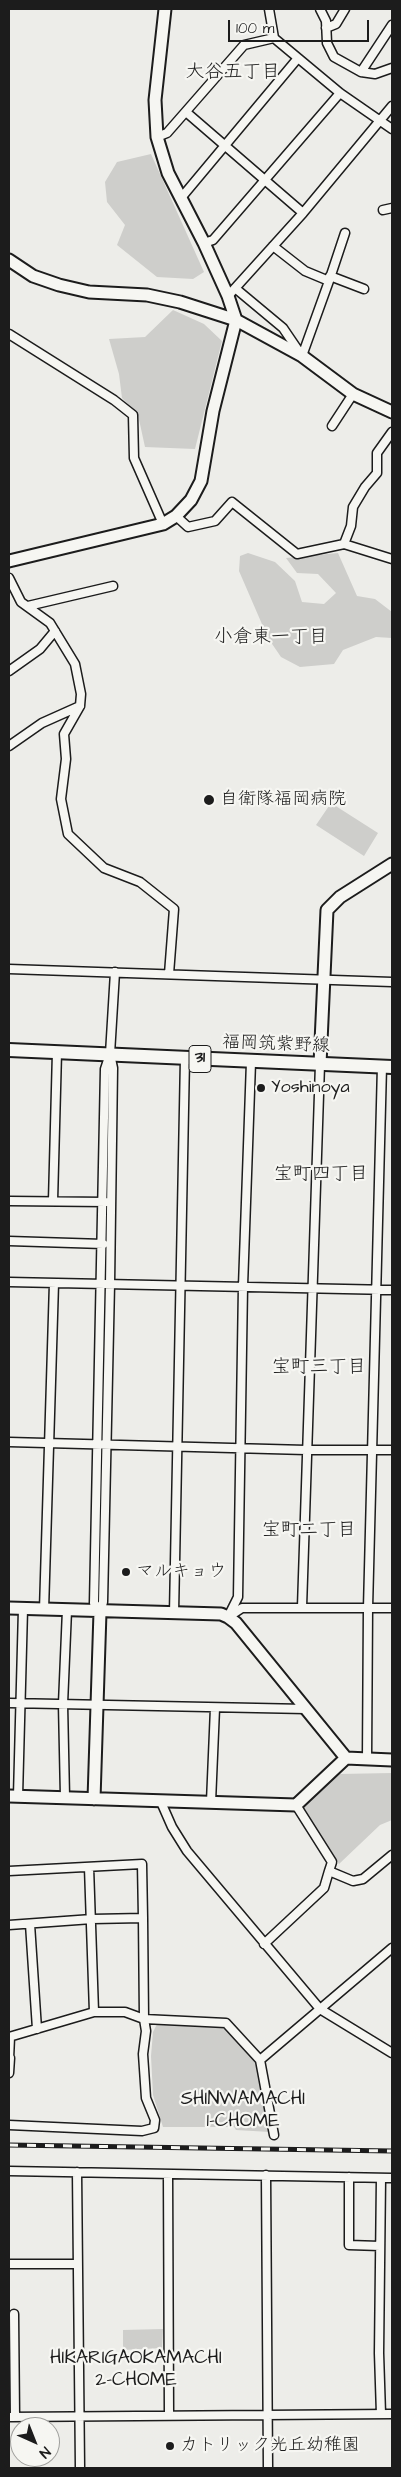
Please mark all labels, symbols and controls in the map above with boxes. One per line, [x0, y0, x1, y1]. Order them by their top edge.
scale bar [231, 10, 372, 42]
text: 100 m [236, 18, 275, 39]
district label: 大谷五丁目 [186, 62, 280, 84]
district label: 小倉東一丁目 [214, 627, 328, 649]
place label: 自衛隊福岡病院 [220, 789, 346, 811]
marker: 自衛隊福岡病院 [202, 793, 216, 807]
street label: 福岡筑紫野線 [222, 1032, 330, 1058]
road number: 31 [189, 1046, 211, 1072]
place label: Yoshinoya [271, 1077, 350, 1099]
marker: Yoshinoya [255, 1082, 267, 1094]
district label: 宝町四丁目 [274, 1164, 368, 1186]
district label: 宝町三丁目 [272, 1357, 366, 1379]
district label: 宝町二丁目 [262, 1520, 356, 1542]
place label: マルキョウ [136, 1561, 226, 1583]
marker: マルキョウ [120, 1566, 132, 1578]
district label: SHINWAMACHI 1-CHOME [174, 2089, 312, 2133]
district label: HIKARIGAOKAMACHI 2-CHOME [40, 2348, 232, 2392]
north arrow [10, 2417, 60, 2467]
place label: カトリック光丘幼稚園 [180, 2435, 360, 2457]
marker: カトリック光丘幼稚園 [164, 2440, 176, 2452]
text: N [35, 2442, 55, 2462]

